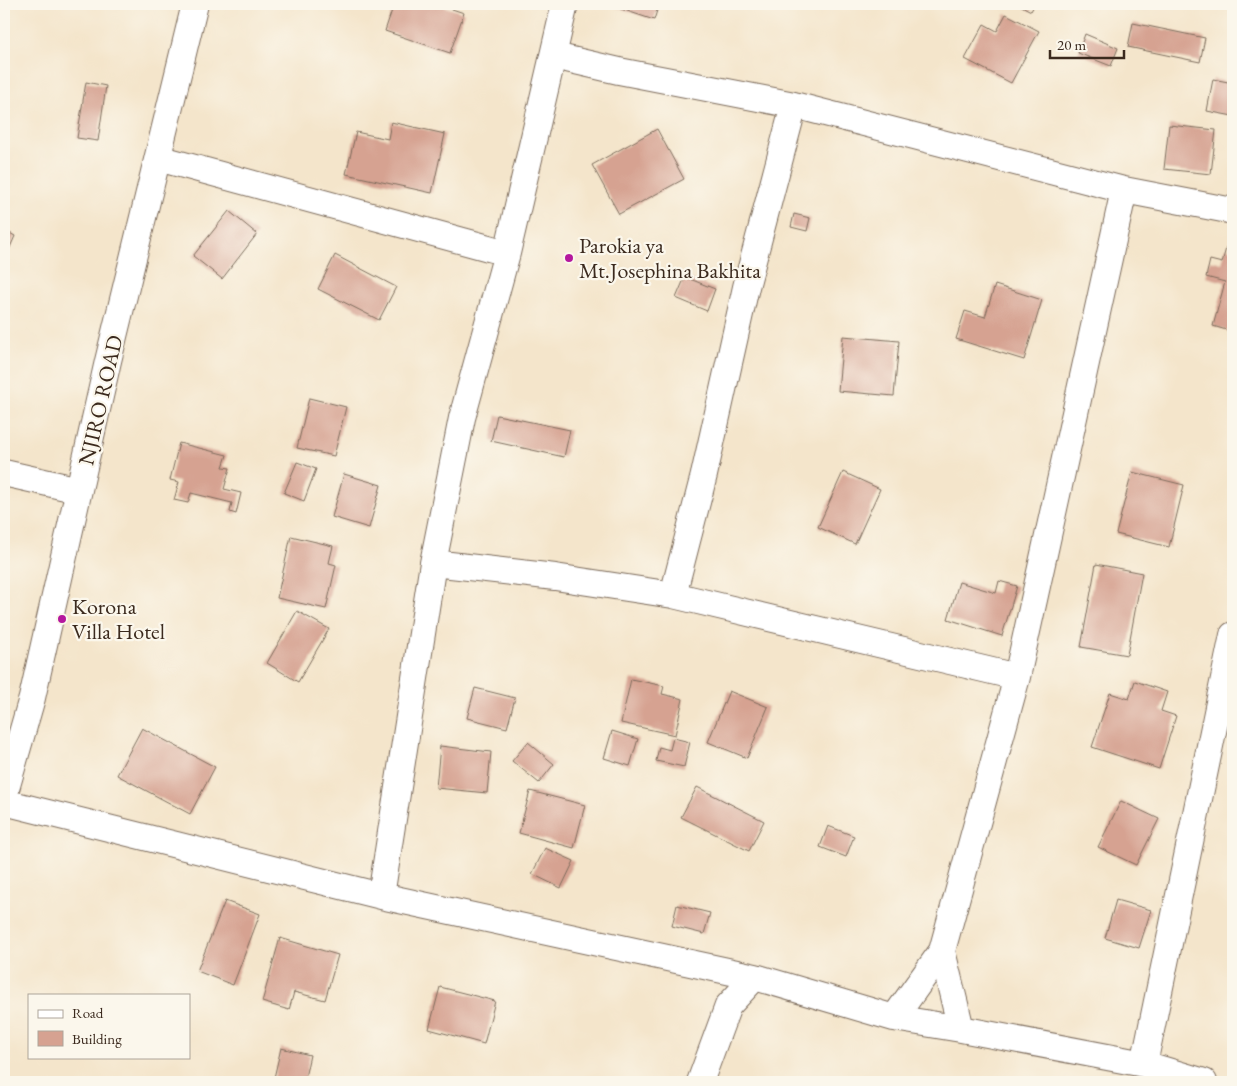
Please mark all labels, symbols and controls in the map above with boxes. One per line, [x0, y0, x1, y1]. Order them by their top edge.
scale bar [1050, 28, 1123, 60]
text: 20 m [1057, 35, 1086, 54]
place label: Parokia ya Mt.Josephina Bakhita [579, 231, 761, 285]
marker: Parokia ya Mt.Josephina Bakhita [563, 252, 575, 264]
street label: NJIRO ROAD [71, 332, 130, 468]
place label: Korona Villa Hotel [72, 592, 165, 646]
marker: Korona Villa Hotel [56, 613, 68, 625]
legend [28, 994, 190, 1058]
text: Road [72, 1003, 104, 1022]
text: Building [72, 1029, 122, 1048]

